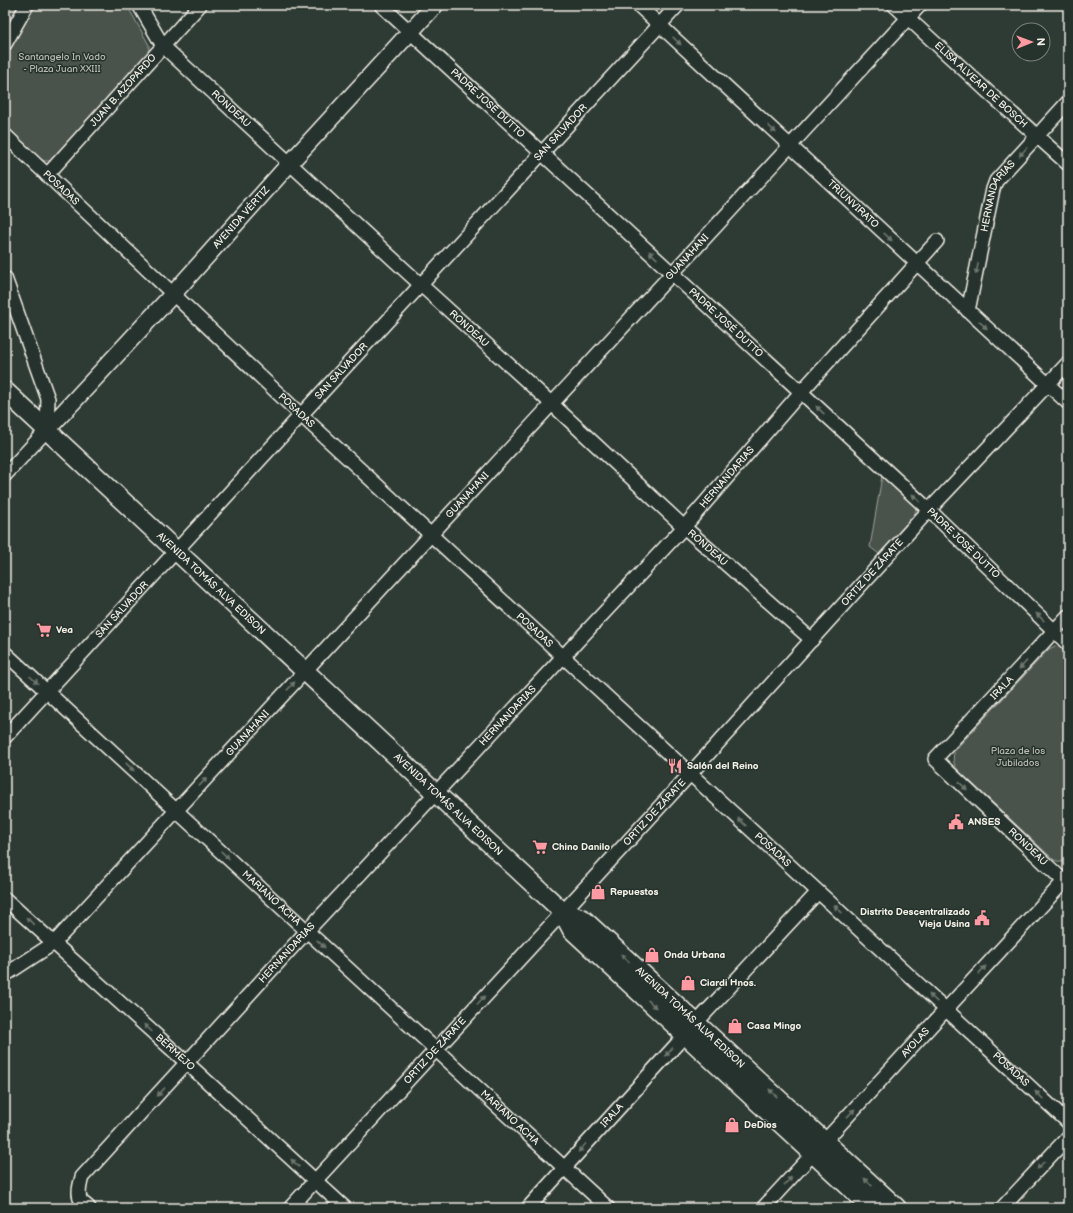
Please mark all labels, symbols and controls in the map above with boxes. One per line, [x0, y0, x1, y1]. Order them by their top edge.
north arrow [1011, 22, 1051, 62]
one-way arrow [672, 36, 681, 45]
text: N [1034, 38, 1047, 46]
street label: ELISA ALVEAR DE BOSCH [932, 39, 1030, 130]
park label: Santangelo In Vado - Plaza Juan XXIII [18, 51, 106, 75]
street label: JUAN B. AZOPARDO [88, 51, 159, 129]
street label: PADRE JOSÉ DUTTO [448, 66, 527, 141]
street label: RONDEAU [209, 88, 253, 130]
street label: SAN SALVADOR [532, 102, 590, 163]
one-way arrow [767, 125, 777, 134]
one-way arrow [1019, 147, 1028, 156]
street label: HERNANDARIAS [978, 158, 1018, 233]
street label: POSADAS [40, 168, 82, 208]
street label: TRIUNVIRATO [825, 177, 881, 231]
street label: AVENIDA VÉRTIZ [211, 183, 273, 251]
street label: GUANAHANI [663, 232, 711, 283]
one-way arrow [883, 232, 893, 241]
one-way arrow [648, 251, 657, 260]
one-way arrow [973, 263, 979, 275]
street label: PADRE JOSÉ DUTTO [686, 286, 766, 360]
street label: RONDEAU [447, 308, 491, 350]
one-way arrow [979, 320, 988, 329]
street label: SAN SALVADOR [312, 340, 370, 402]
street label: POSADAS [276, 391, 317, 430]
one-way arrow [815, 405, 825, 415]
street label: HERNANDARIAS [697, 444, 757, 511]
street label: GUANAHANI [443, 470, 492, 521]
one-way arrow [911, 493, 921, 503]
street label: PADRE JOSÉ DUTTO [924, 505, 1003, 581]
street label: RONDEAU [685, 527, 730, 569]
street label: AVENIDA TOMÁS ALVA EDISON [154, 530, 268, 637]
street label: ORTIZ DE ZÁRATE [839, 536, 906, 609]
street label: SAN SALVADOR [93, 579, 151, 640]
street label: POSADAS [514, 610, 555, 650]
one-way arrow [1035, 612, 1045, 622]
supermarket icon: Vea [35, 621, 53, 639]
place label: Vea [56, 624, 73, 636]
one-way arrow [1018, 660, 1027, 670]
street label: IRALA [988, 673, 1017, 702]
one-way arrow [29, 675, 39, 684]
one-way arrow [287, 681, 296, 692]
street label: HERNANDARIAS [477, 683, 539, 748]
street label: GUANAHANI [223, 708, 272, 759]
park label: Plaza de los Jubilados [991, 745, 1045, 769]
street label: AVENIDA TOMÁS ALVA EDISON [391, 751, 505, 858]
restaurant icon: Salón del Reino [666, 757, 684, 775]
place label: Salón del Reino [687, 760, 759, 772]
one-way arrow [124, 763, 135, 772]
street label: ORTIZ DE ZÁRATE [621, 776, 689, 848]
one-way arrow [198, 777, 208, 787]
one-way arrow [958, 781, 968, 791]
public building icon: ANSES [947, 813, 965, 831]
place label: ANSES [967, 816, 1000, 828]
one-way arrow [737, 817, 747, 826]
street label: RONDEAU [1006, 825, 1050, 868]
street label: POSADAS [752, 830, 793, 870]
supermarket icon: Chino Danilo [531, 838, 549, 856]
place label: Chino Danilo [552, 841, 610, 853]
one-way arrow [220, 851, 230, 860]
street label: MARIANO ACHA [240, 868, 304, 929]
shop icon: Repuestos [589, 883, 607, 901]
place label: Repuestos [610, 886, 659, 898]
one-way arrow [833, 905, 843, 914]
place label: Distrito Descentralizado Vieja Usina [860, 906, 970, 930]
public building icon: Distrito Descentralizado Vieja Usina [973, 909, 991, 927]
one-way arrow [24, 916, 35, 925]
street label: HERNANDARIAS [256, 920, 318, 986]
one-way arrow [316, 939, 326, 948]
shop icon: Onda Urbana [643, 946, 661, 964]
place label: Onda Urbana [664, 949, 725, 961]
one-way arrow [621, 954, 630, 963]
street label: AVENIDA TOMÁS ALVA EDISON [633, 964, 747, 1071]
one-way arrow [977, 966, 986, 975]
shop icon: Ciardi Hnos. [679, 974, 697, 992]
place label: Ciardi Hnos. [700, 977, 756, 989]
one-way arrow [928, 993, 939, 1002]
one-way arrow [476, 995, 486, 1005]
one-way arrow [647, 999, 656, 1008]
street label: ORTIZ DE ZÁRATE [401, 1014, 469, 1087]
shop icon: Casa Mingo [726, 1017, 744, 1035]
place label: Casa Mingo [747, 1020, 802, 1032]
one-way arrow [143, 1023, 153, 1032]
street label: AYOLAS [899, 1025, 932, 1060]
street label: BERMEJO [153, 1032, 197, 1073]
one-way arrow [665, 1046, 674, 1057]
street label: POSADAS [990, 1050, 1032, 1089]
one-way arrow [156, 1086, 165, 1097]
street label: MARIANO ACHA [478, 1088, 542, 1148]
one-way arrow [767, 1089, 778, 1098]
one-way arrow [1034, 1090, 1044, 1100]
street label: IRALA [598, 1100, 627, 1130]
one-way arrow [847, 1108, 856, 1118]
shop icon: DeDios [723, 1116, 741, 1134]
place label: DeDios [744, 1119, 777, 1131]
one-way arrow [578, 1143, 587, 1153]
one-way arrow [290, 1158, 301, 1167]
one-way arrow [1037, 1160, 1046, 1170]
one-way arrow [783, 1176, 793, 1186]
one-way arrow [863, 1177, 873, 1186]

